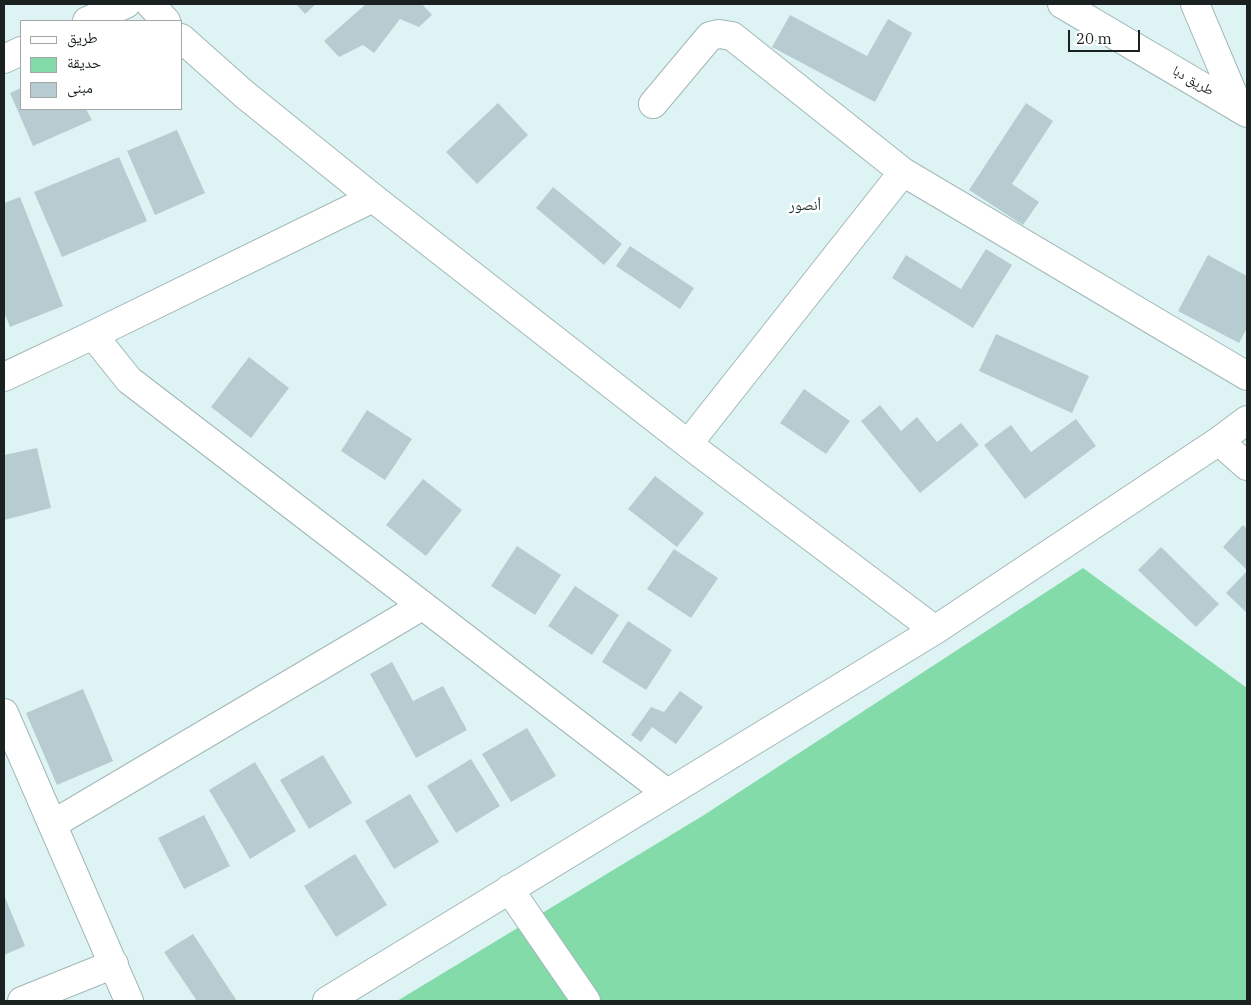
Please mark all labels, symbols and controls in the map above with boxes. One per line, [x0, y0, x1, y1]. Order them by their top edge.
legend [20, 20, 182, 110]
scale bar [1071, 20, 1144, 52]
text: طريق [67, 28, 98, 47]
text: 20 m [1076, 29, 1112, 48]
text: حديقة [67, 53, 101, 72]
street label: طريق دبا [1169, 62, 1217, 100]
text: مبنى [67, 78, 93, 97]
district label: أنصور [789, 197, 821, 215]

